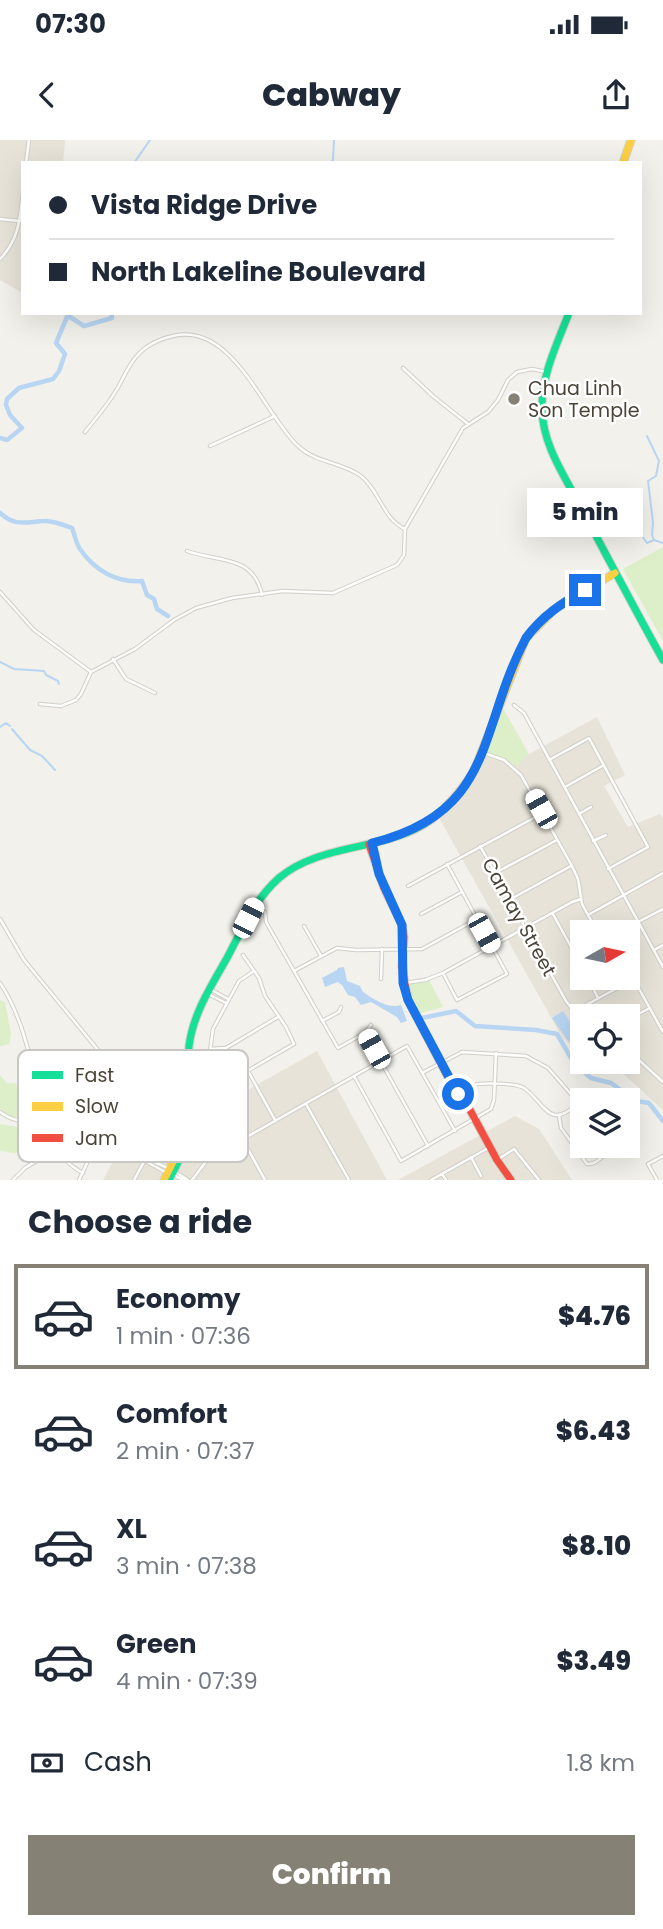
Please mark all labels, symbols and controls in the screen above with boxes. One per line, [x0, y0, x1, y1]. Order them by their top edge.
text: 07:30 [35, 6, 106, 42]
text: Cabway [262, 72, 401, 117]
icon: back [28, 76, 66, 114]
icon: share [597, 76, 635, 114]
text: Vista Ridge Drive [91, 187, 317, 223]
text: North Lakeline Boulevard [91, 254, 426, 290]
place label: Chua Linh Son Temple [528, 375, 639, 424]
marker: Chua Linh Son Temple [506, 391, 522, 407]
callout: 5 min [527, 489, 643, 538]
text: 5 min [552, 496, 618, 528]
route end [569, 574, 601, 606]
car [522, 786, 561, 832]
street label: Camay Street [475, 853, 563, 981]
car [230, 895, 267, 941]
car [465, 910, 504, 956]
north arrow [570, 920, 640, 990]
map controls [570, 920, 640, 1158]
button: locate [570, 1004, 640, 1074]
car [355, 1026, 394, 1072]
legend [18, 1050, 248, 1162]
text: Fast [75, 1062, 114, 1089]
route start [442, 1078, 474, 1110]
button: layers [570, 1088, 640, 1158]
text: Slow [75, 1093, 119, 1120]
text: Jam [75, 1125, 117, 1152]
text: Choose a ride [28, 1199, 252, 1244]
text: Economy [116, 1281, 240, 1317]
icon: car [32, 1285, 95, 1348]
text: $4.76 [558, 1298, 631, 1334]
text: 1 min · 07:36 [116, 1320, 251, 1352]
text: Comfort [116, 1396, 228, 1432]
icon: car [32, 1400, 95, 1463]
text: $6.43 [556, 1413, 631, 1449]
text: 2 min · 07:37 [116, 1435, 255, 1467]
text: XL [116, 1511, 147, 1547]
icon: car [32, 1515, 95, 1578]
text: $8.10 [562, 1528, 631, 1564]
text: 3 min · 07:38 [116, 1550, 257, 1582]
text: Green [116, 1626, 197, 1662]
icon: car [32, 1630, 95, 1693]
text: $3.49 [556, 1643, 631, 1679]
text: 4 min · 07:39 [116, 1665, 258, 1697]
icon: cash [28, 1744, 66, 1782]
text: Cash [84, 1744, 152, 1780]
text: 1.8 km [567, 1747, 635, 1779]
button: Confirm [28, 1835, 635, 1915]

